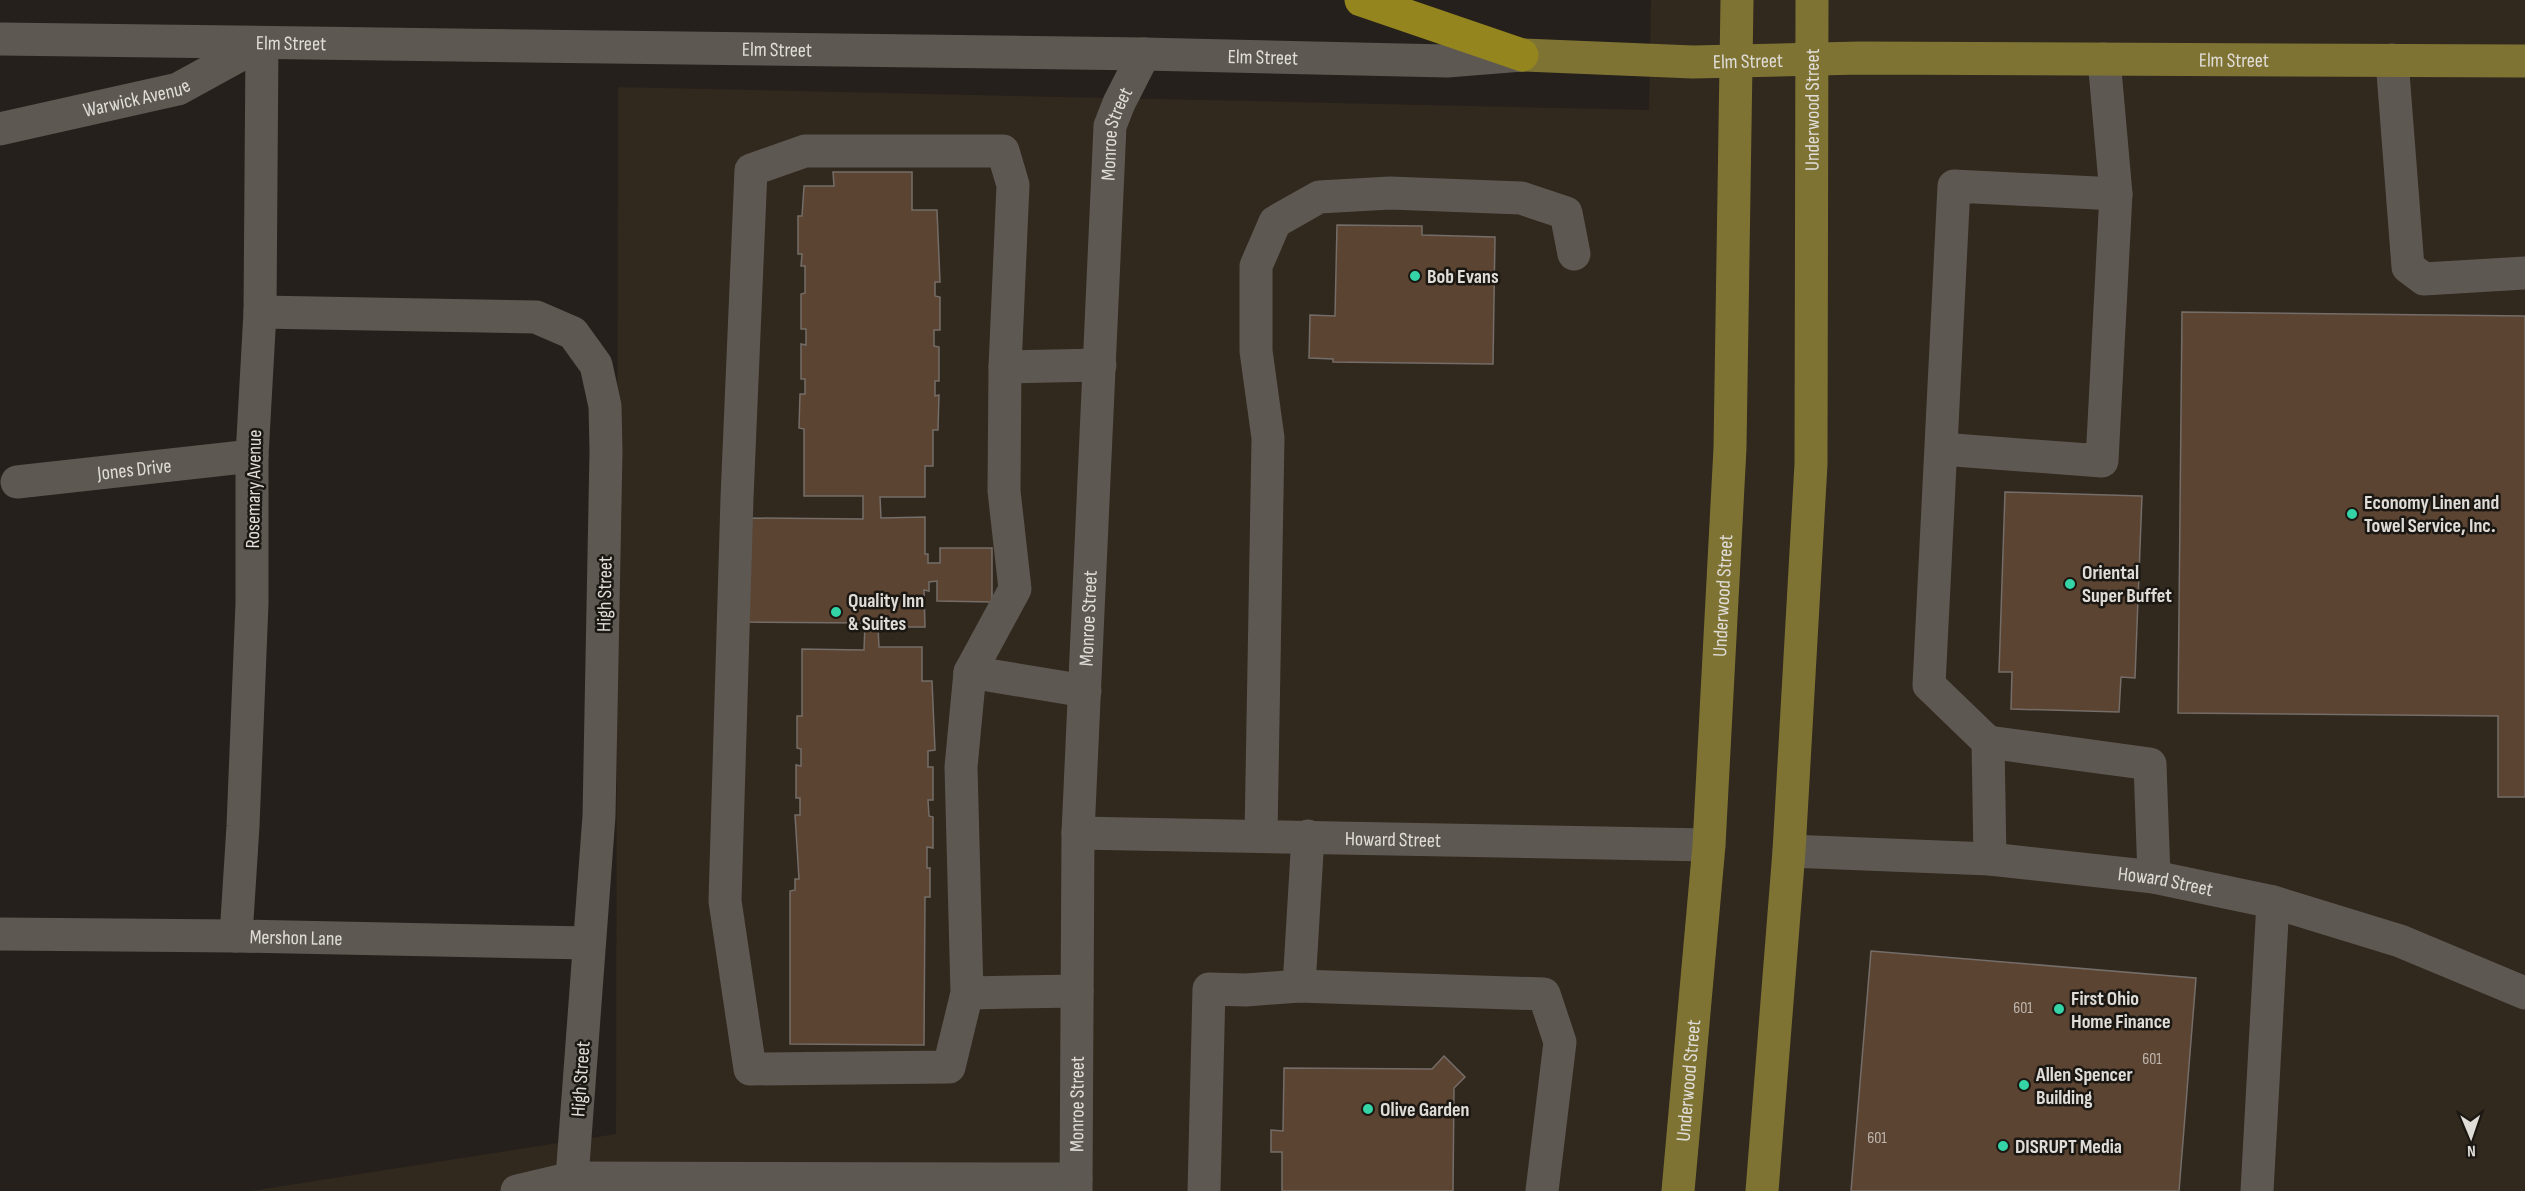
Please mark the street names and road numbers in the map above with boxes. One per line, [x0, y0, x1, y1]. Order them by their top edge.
street label: Elm Street [256, 31, 326, 56]
street label: Elm Street [742, 38, 812, 63]
street label: Elm Street [1227, 45, 1298, 71]
street label: Underwood Street [1801, 48, 1825, 171]
street label: Elm Street [1712, 49, 1783, 75]
street label: Elm Street [2199, 49, 2269, 73]
street label: Warwick Avenue [81, 74, 195, 123]
street label: Monroe Street [1097, 83, 1138, 181]
street label: Rosemary Avenue [241, 429, 267, 549]
street label: Jones Drive [95, 454, 173, 486]
street label: Underwood Street [1708, 534, 1738, 658]
street label: High Street [592, 556, 618, 632]
street label: Monroe Street [1075, 570, 1103, 667]
street label: Howard Street [1345, 827, 1441, 853]
street label: Howard Street [2117, 862, 2215, 902]
street label: Mershon Lane [249, 925, 343, 951]
street label: Underwood Street [1671, 1018, 1706, 1143]
street label: High Street [566, 1040, 596, 1118]
street label: Monroe Street [1065, 1056, 1090, 1152]

